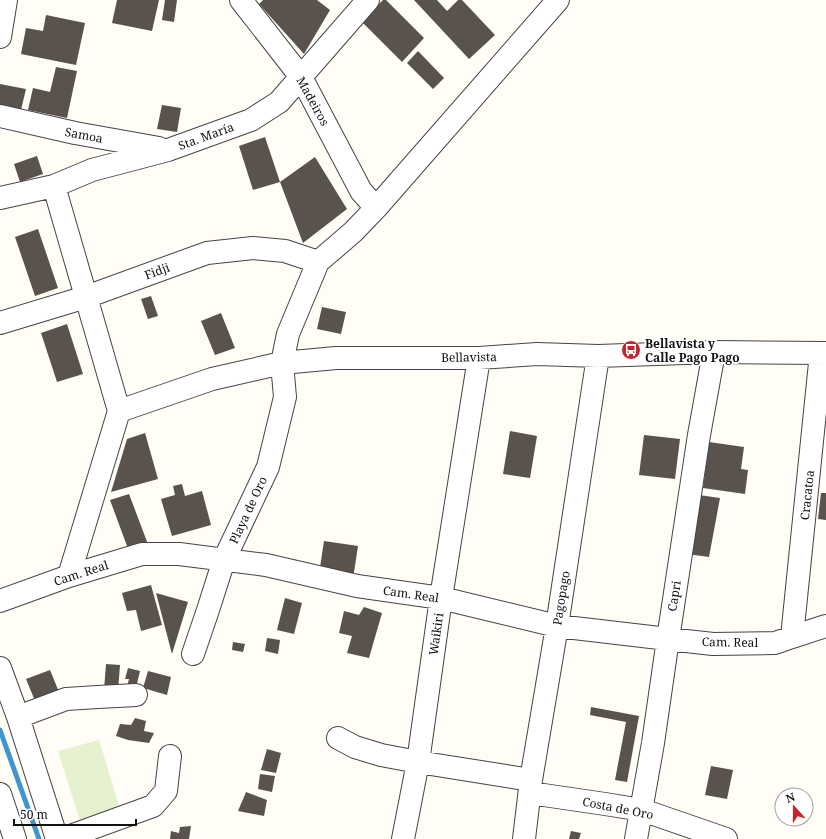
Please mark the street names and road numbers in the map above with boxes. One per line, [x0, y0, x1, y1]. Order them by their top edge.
street label: Madeiros [293, 73, 333, 129]
street label: Sta. María [176, 118, 236, 154]
street label: Samoa [64, 123, 105, 147]
street label: Fidji [142, 259, 172, 283]
street label: Bellavista [441, 348, 497, 366]
street label: Cracatoa [796, 469, 818, 521]
street label: Playa de Oro [225, 473, 271, 546]
street label: Cam. Real [52, 556, 111, 590]
street label: Pagopago [548, 569, 574, 626]
street label: Capri [663, 579, 685, 613]
street label: Cam. Real [382, 582, 440, 606]
street label: Waikiri [425, 612, 447, 656]
street label: Cam. Real [702, 633, 759, 651]
street label: Costa de Oro [581, 793, 655, 823]

